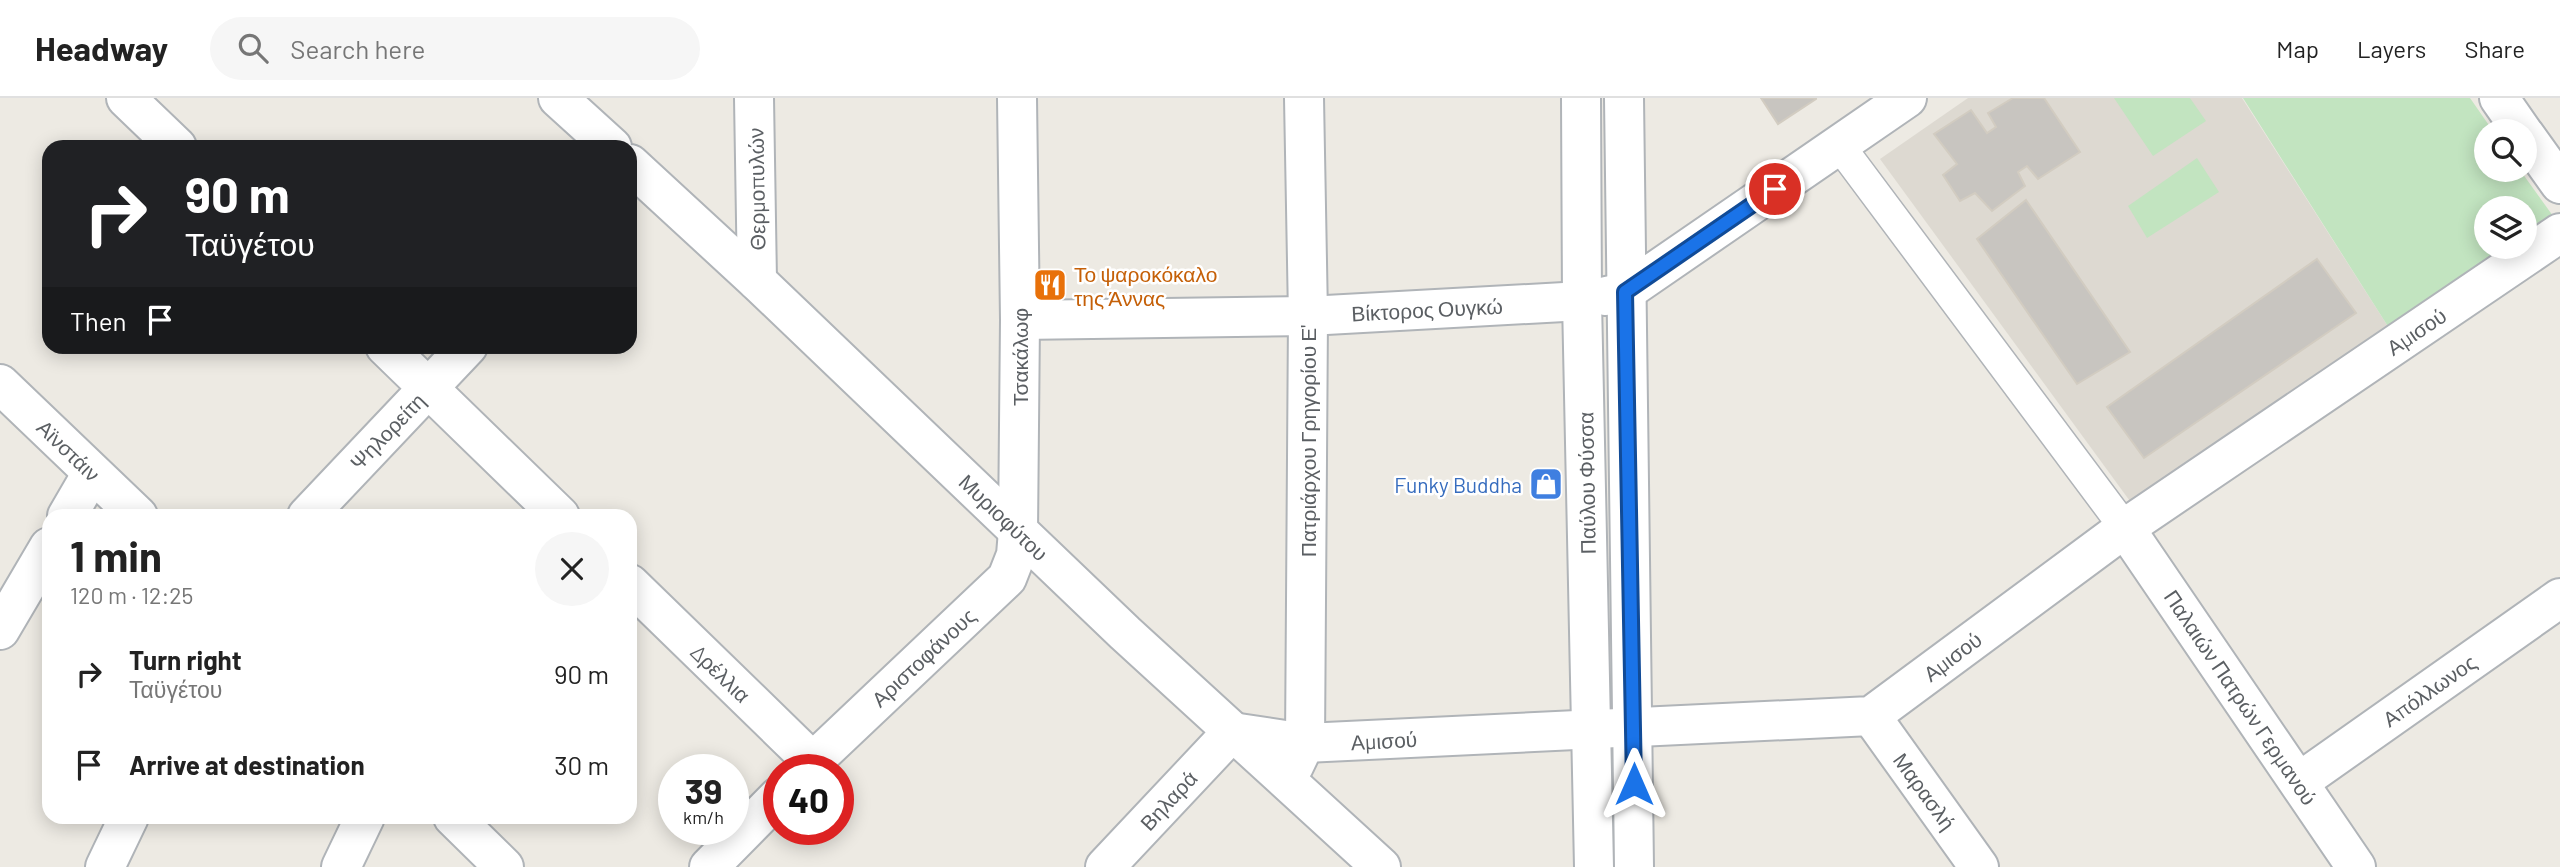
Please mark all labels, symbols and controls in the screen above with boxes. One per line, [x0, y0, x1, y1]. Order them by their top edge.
search box [210, 17, 700, 80]
text: Headway [35, 28, 168, 68]
icon: search [234, 29, 272, 67]
text: Search here [290, 33, 425, 64]
text: Map [2276, 34, 2319, 63]
text: Layers [2357, 34, 2426, 63]
text: Share [2464, 34, 2525, 63]
map controls [2474, 119, 2537, 259]
button: search [2474, 119, 2537, 182]
street label: Θερμοπυλών [742, 127, 770, 251]
pin [1745, 159, 1805, 219]
text: 90 m [185, 164, 290, 223]
icon: right [70, 168, 161, 259]
icon: arrive [1756, 170, 1794, 208]
button: layers [2474, 196, 2537, 259]
text: Ταϋγέτου [185, 224, 315, 262]
place label: Το ψαροκόκαλο της Άννας [1074, 261, 1217, 310]
restaurant icon: Το ψαροκόκαλο της Άννας [1031, 266, 1069, 304]
street label: Βίκτορος Ουγκώ [1351, 293, 1503, 325]
icon: arrive [141, 301, 179, 339]
street label: Αμισού [2382, 302, 2450, 360]
text: Then [70, 305, 127, 336]
street label: Τσακάλωφ [1007, 308, 1032, 406]
street label: Πατριάρχου Γρηγορίου Ε' [1295, 325, 1320, 557]
street label: Ψηλορείτη [344, 387, 430, 475]
street label: Παύλου Φύσσα [1572, 411, 1600, 555]
street label: Αϊνστάιν [32, 414, 106, 486]
shop icon: Funky Buddha [1527, 465, 1565, 503]
street label: Μυριοφύτου [954, 469, 1054, 565]
place label: Funky Buddha [1394, 472, 1522, 497]
text: 1 min [70, 530, 162, 580]
button: close [535, 532, 609, 606]
text: 120 m · 12:25 [70, 581, 193, 609]
street label: Παλαιών Πατρών Γερμανού [2160, 585, 2322, 809]
street label: Αριστοφάνους [866, 603, 980, 711]
street label: Αμισού [1918, 626, 1986, 686]
street label: Δρέλλια [686, 639, 756, 707]
text: Turn right [129, 644, 242, 675]
street label: Απόλλωνος [2378, 649, 2480, 731]
icon: right [70, 655, 108, 693]
text: 90 m [554, 658, 609, 689]
text: Ταϋγέτου [129, 675, 222, 703]
street label: Αμισού [1350, 726, 1418, 754]
icon: arrive [70, 746, 108, 784]
position arrow [1597, 747, 1671, 821]
street label: Μαρασλή [1889, 748, 1961, 834]
text: Arrive at destination [129, 749, 365, 780]
text: 30 m [554, 749, 609, 780]
speed limit sign: 40 [763, 754, 854, 845]
street label: Βηλαρά [1134, 765, 1202, 835]
text: 39 [685, 769, 722, 811]
text: km/h [683, 806, 724, 828]

